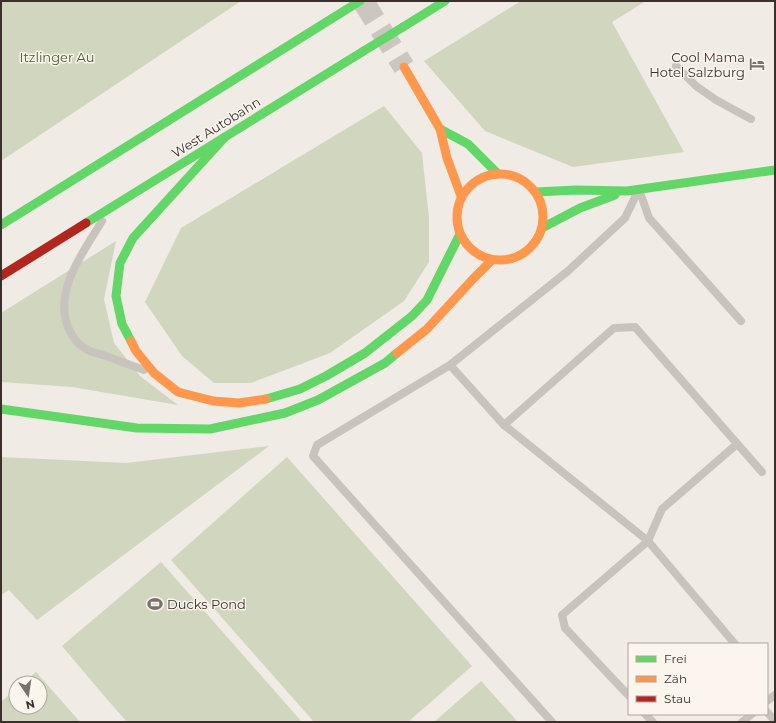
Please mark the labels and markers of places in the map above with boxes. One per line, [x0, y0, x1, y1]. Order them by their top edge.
place label: Cool Mama Hotel Salzburg [649, 49, 745, 80]
hotel icon: Cool Mama Hotel Salzburg [748, 55, 766, 73]
sports icon: Ducks Pond [146, 595, 164, 613]
place label: Ducks Pond [167, 596, 246, 612]

